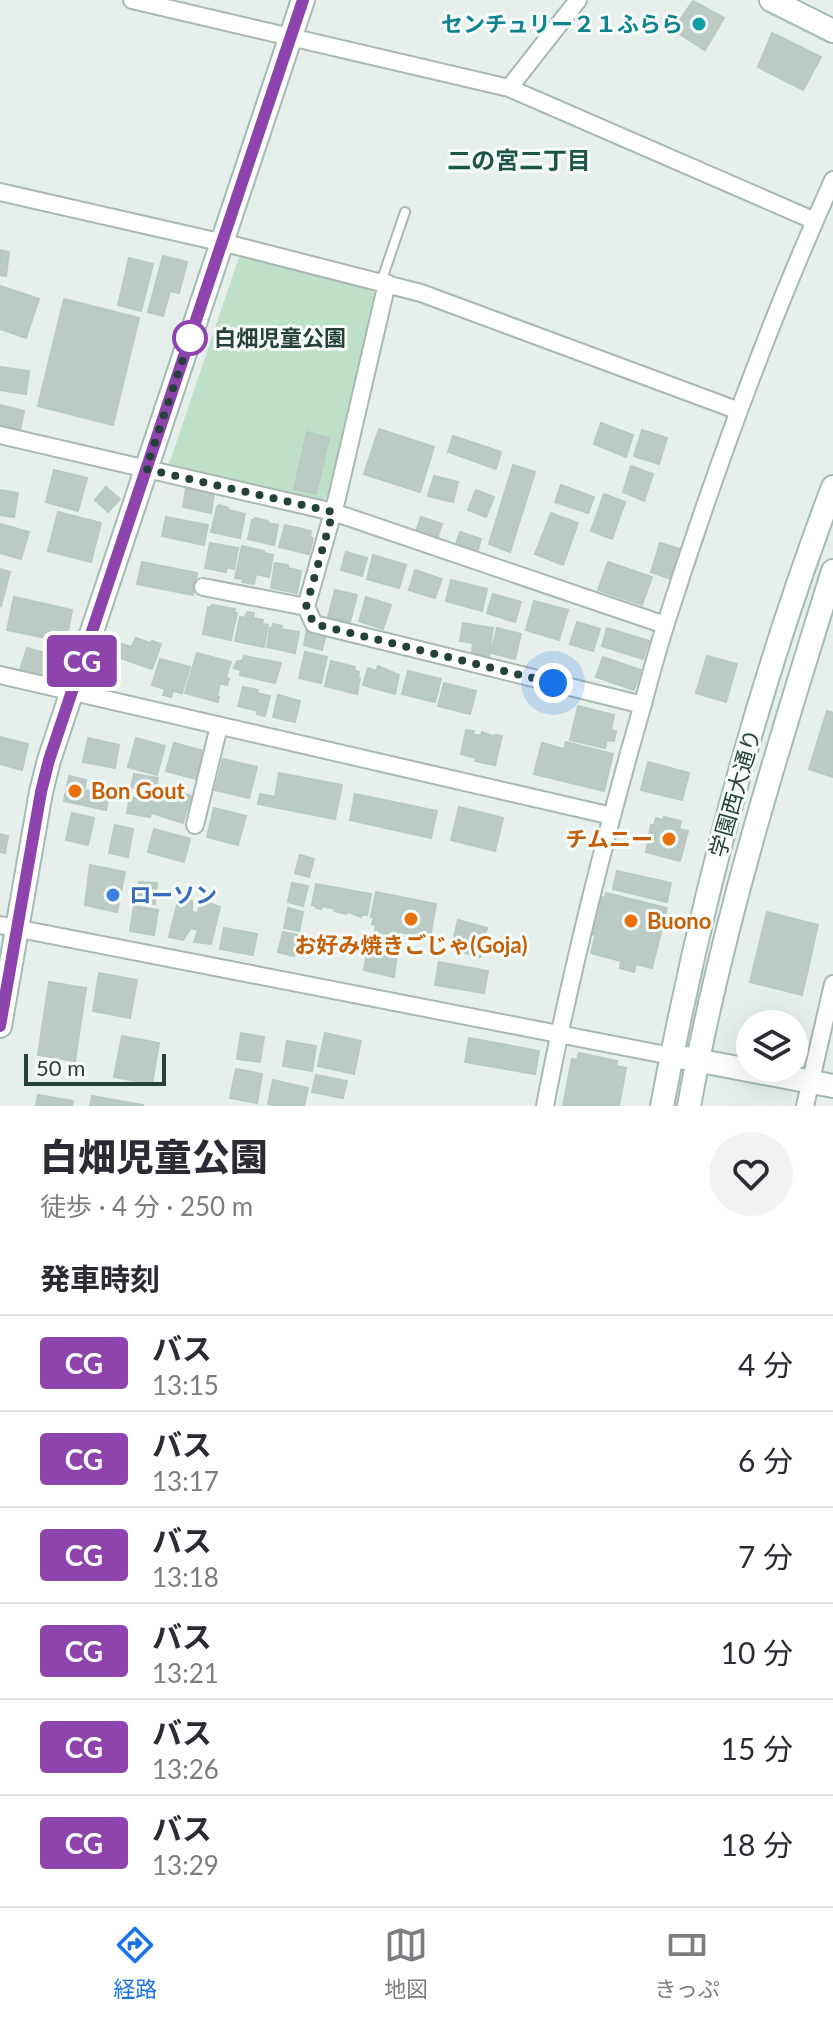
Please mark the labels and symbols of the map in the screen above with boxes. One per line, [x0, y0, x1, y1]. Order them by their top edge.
place label: センチュリー２１ふらら [441, 10, 683, 37]
marker: センチュリー２１ふらら [690, 15, 708, 33]
district label: 二の宮二丁目 [447, 145, 591, 174]
marker: 白畑児童公園 [173, 321, 207, 355]
place label: 白畑児童公園 [214, 324, 346, 351]
line badge: CG [46, 635, 118, 687]
your location [533, 663, 573, 703]
street label: 学園西大通り [703, 726, 766, 860]
place label: Bon Gout [91, 777, 186, 804]
marker: Bon Gout [66, 782, 84, 800]
place label: チムニー [565, 825, 653, 852]
marker: チムニー [660, 830, 678, 848]
place label: ローソン [129, 881, 217, 908]
marker: ローソン [104, 886, 122, 904]
place label: Buono [647, 907, 711, 934]
marker: お好み焼きごじゃ(Goja) [402, 910, 420, 928]
marker: Buono [622, 912, 640, 930]
place label: お好み焼きごじゃ(Goja) [294, 931, 528, 958]
scale bar [24, 1050, 166, 1086]

